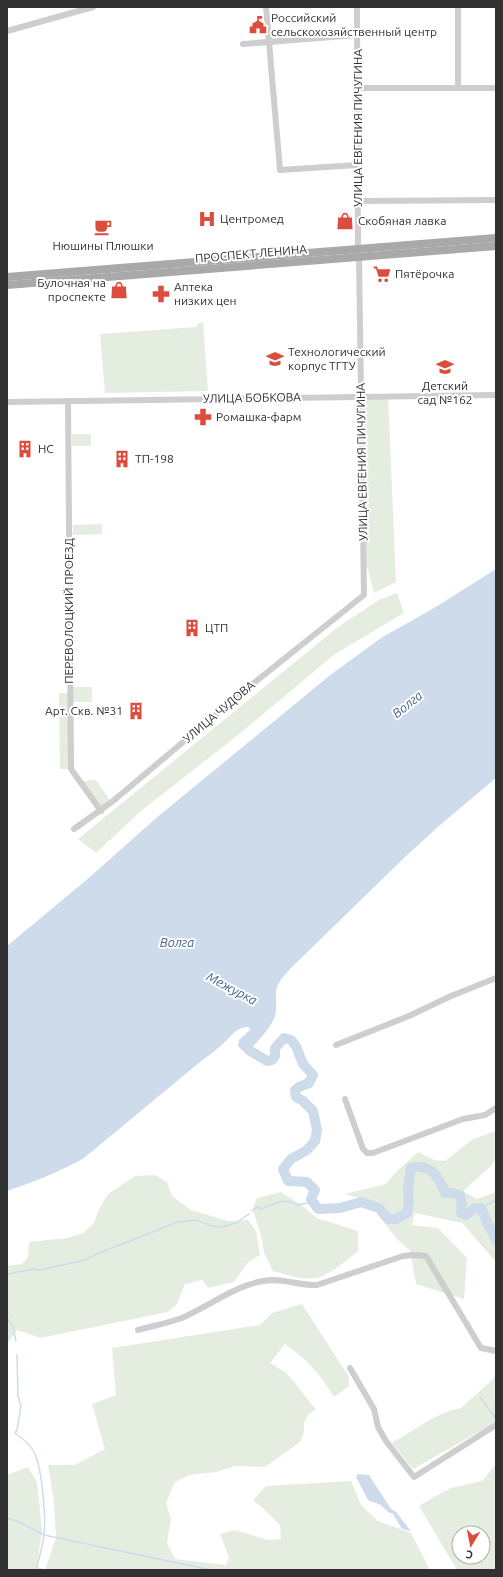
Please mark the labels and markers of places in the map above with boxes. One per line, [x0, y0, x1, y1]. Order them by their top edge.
place label: Российский сельскохозяйственный центр [271, 11, 437, 38]
public building icon: Российский сельскохозяйственный центр [248, 15, 268, 35]
hospital icon: Центромед [197, 209, 217, 229]
shop icon: Скобяная лавка [335, 211, 355, 231]
place label: Центромед [220, 212, 284, 225]
place label: Скобяная лавка [358, 214, 446, 227]
cafe icon: Нюшины Плюшки [93, 217, 113, 237]
place label: Нюшины Плюшки [52, 239, 154, 252]
supermarket icon: Пятёрочка [372, 264, 392, 284]
place label: Пятёрочка [395, 267, 454, 280]
place label: Булочная на проспекте [37, 276, 106, 303]
shop icon: Булочная на проспекте [109, 280, 129, 300]
place label: Аптека низких цен [174, 280, 237, 307]
pharmacy icon: Аптека низких цен [151, 284, 171, 304]
place label: Технологический корпус ТГТУ [288, 345, 386, 372]
school or university icon: Технологический корпус ТГТУ [265, 349, 285, 369]
school or university icon: Детский сад №162 [435, 357, 455, 377]
place label: Детский сад №162 [417, 379, 473, 406]
pharmacy icon: Ромашка-фарм [193, 407, 213, 427]
place label: Ромашка-фарм [216, 410, 302, 423]
building icon: НС [15, 439, 35, 459]
place label: НС [38, 442, 54, 455]
building icon: ТП-198 [112, 449, 132, 469]
place label: ТП-198 [135, 452, 174, 465]
building icon: ЦТП [182, 618, 202, 638]
place label: ЦТП [205, 621, 228, 634]
building icon: Арт. Скв. №31 [126, 701, 146, 721]
place label: Арт. Скв. №31 [45, 704, 123, 717]

